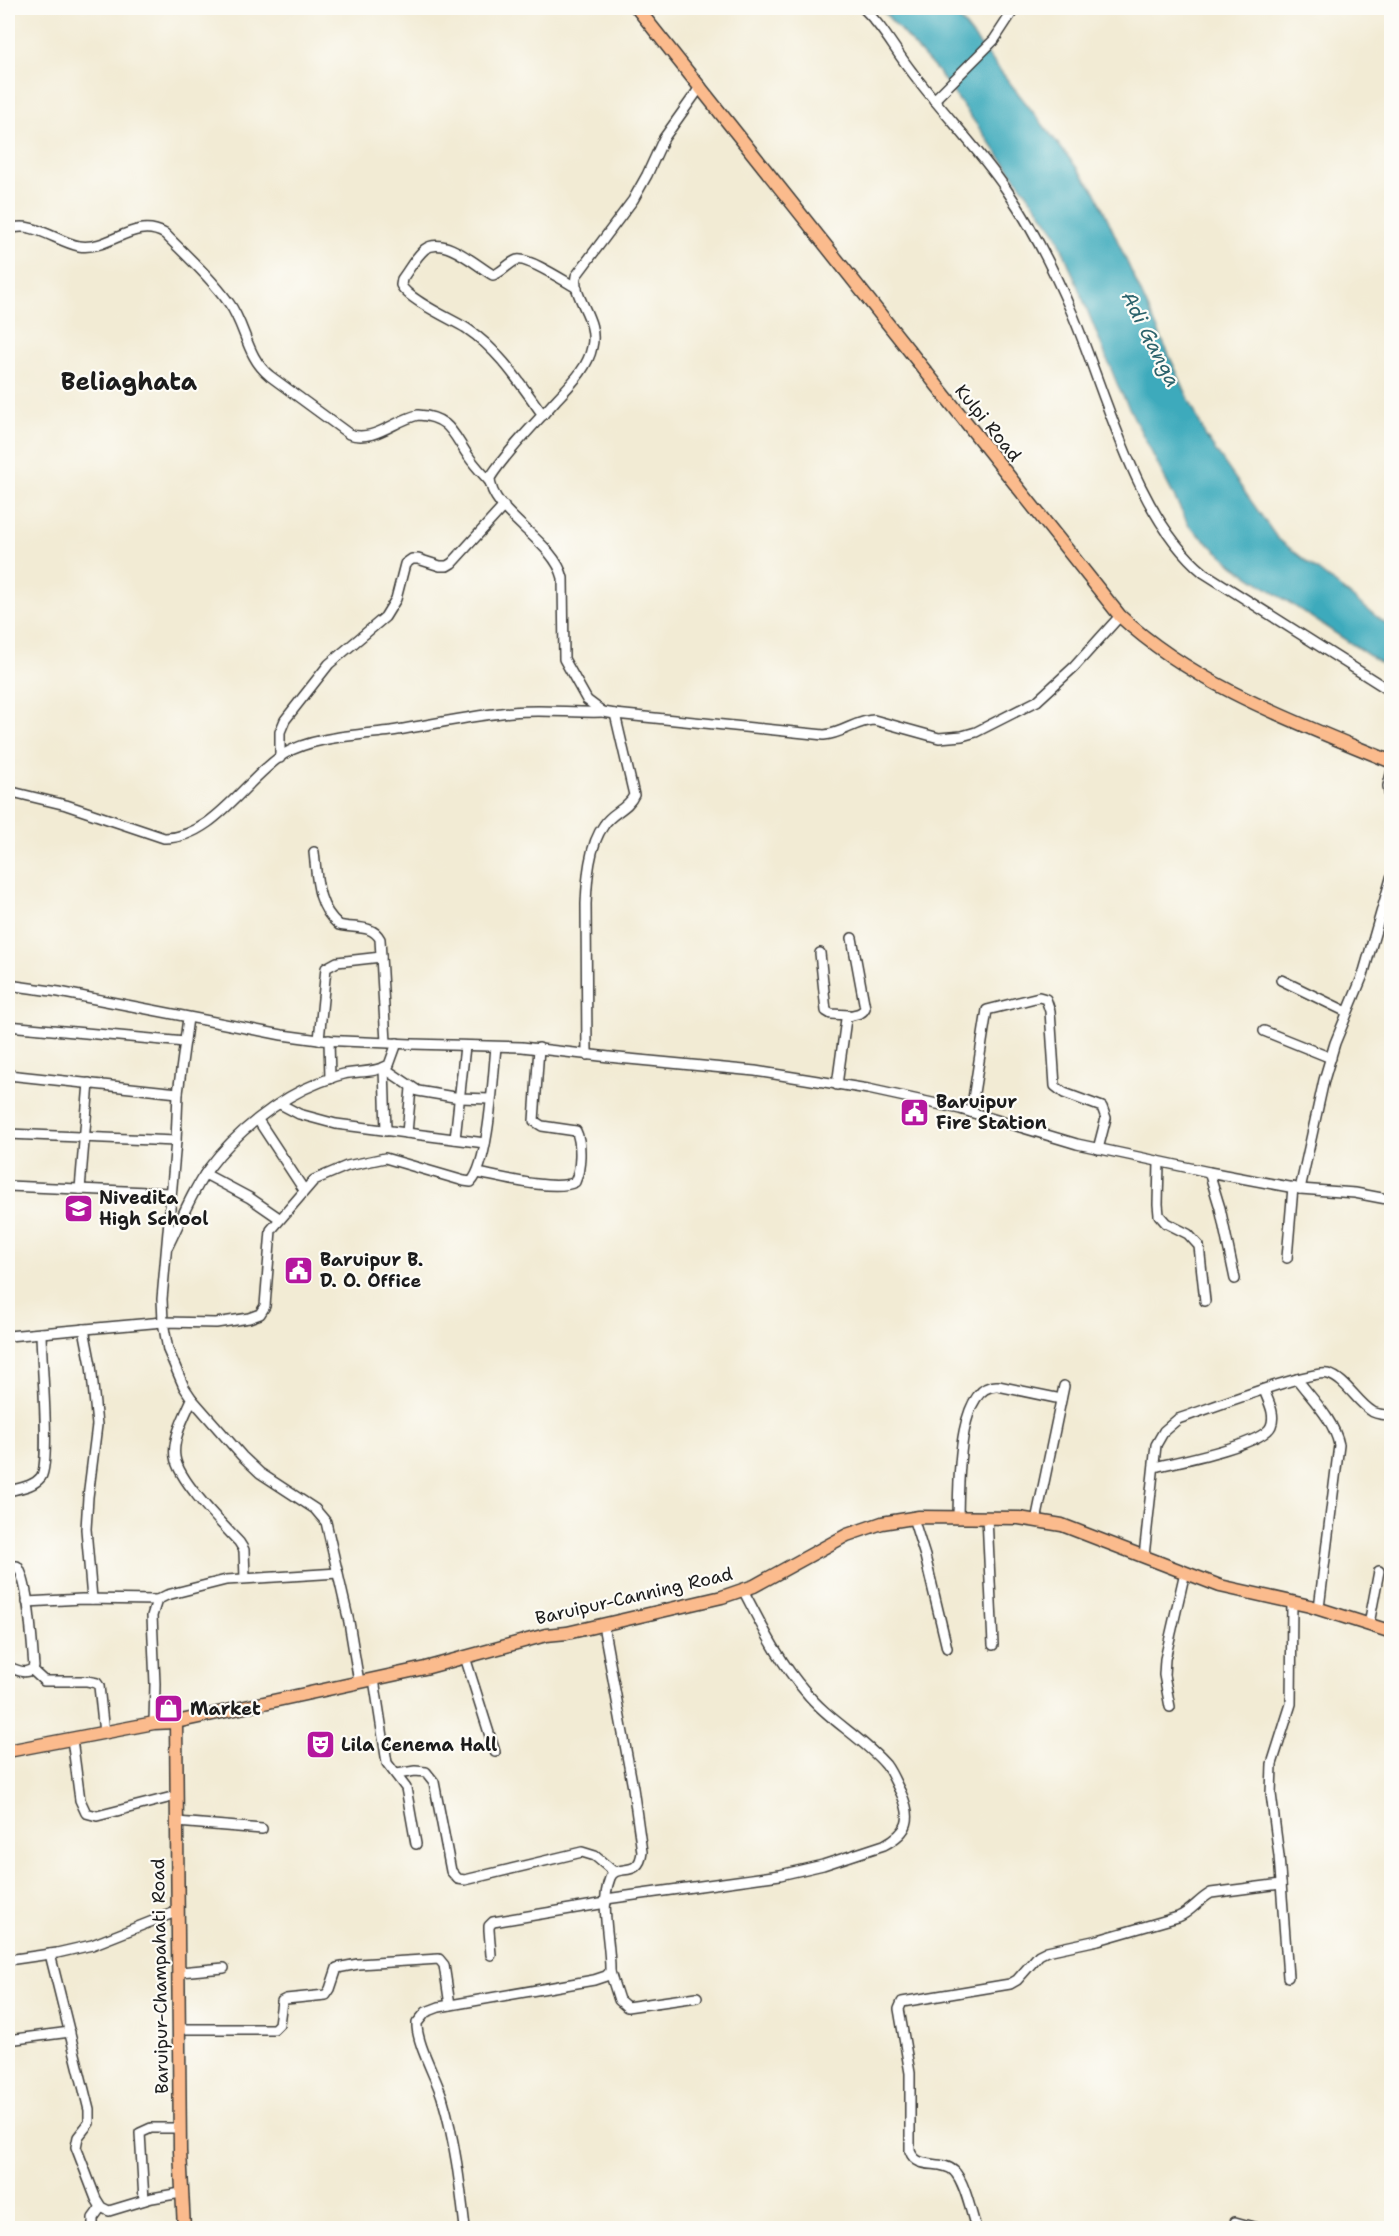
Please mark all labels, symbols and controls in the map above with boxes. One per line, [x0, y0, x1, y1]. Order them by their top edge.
water label: Adi Ganga [1116, 287, 1186, 391]
district label: Beliaghata [61, 366, 198, 398]
street label: Kulpi Road [949, 379, 1027, 467]
place label: Baruipur Fire Station [936, 1090, 1047, 1135]
public building icon: Baruipur Fire Station [899, 1096, 931, 1128]
place label: Nivedita High School [99, 1186, 208, 1231]
school or university icon: Nivedita High School [62, 1192, 94, 1224]
place label: Baruipur B. D. O. Office [320, 1248, 423, 1293]
public building icon: Baruipur B. D. O. Office [283, 1254, 315, 1286]
street label: Baruipur-Canning Road [533, 1562, 735, 1630]
shop icon: Market [153, 1693, 185, 1725]
place label: Market [190, 1697, 261, 1721]
theatre icon: Lila Cenema Hall [304, 1729, 336, 1761]
place label: Lila Cenema Hall [341, 1733, 497, 1757]
street label: Baruipur-Champahati Road [146, 1858, 174, 2094]

